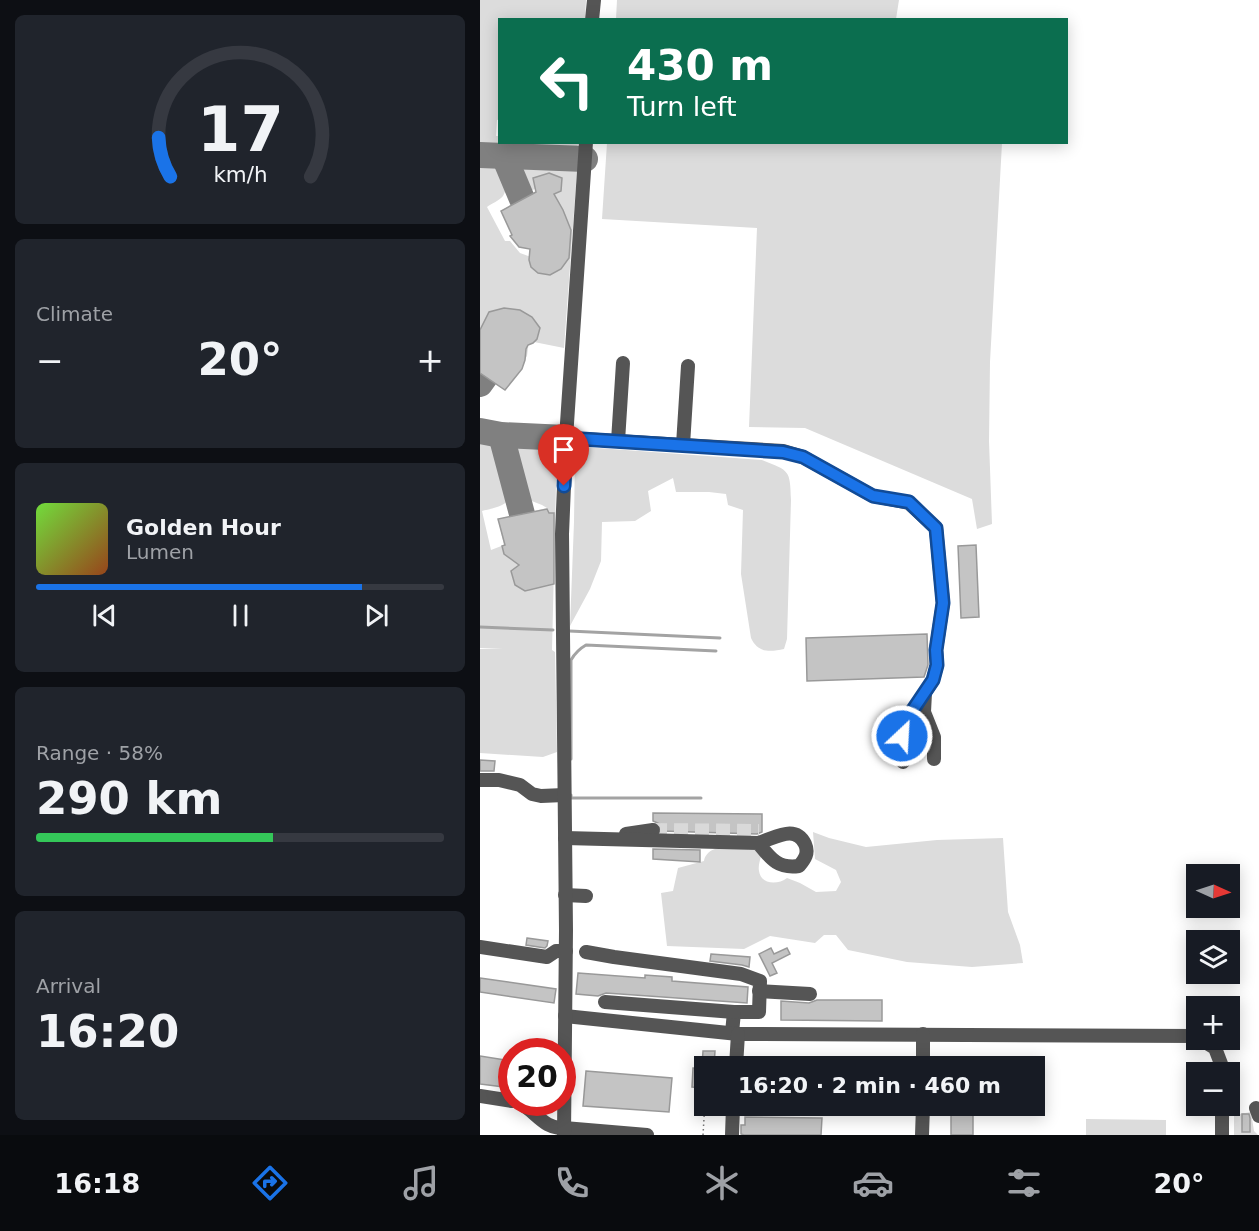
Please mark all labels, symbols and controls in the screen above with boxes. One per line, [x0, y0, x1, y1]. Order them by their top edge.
text: 430 m [627, 41, 773, 90]
icon: left [528, 42, 606, 120]
text: Turn left [627, 91, 737, 122]
text: 17 [197, 93, 283, 166]
text: km/h [213, 162, 267, 187]
text: Climate [36, 302, 113, 326]
text: 20° [197, 333, 283, 386]
text: − [36, 341, 64, 380]
text: + [416, 341, 444, 380]
pin [538, 424, 589, 486]
icon: arrive [547, 433, 580, 466]
text: Golden Hour [126, 515, 281, 540]
text: Lumen [126, 540, 194, 564]
icon: previous [88, 599, 121, 632]
icon: pause [224, 599, 257, 632]
icon: next [360, 599, 393, 632]
position arrow [870, 704, 934, 768]
text: Range · 58% [36, 741, 163, 765]
text: 290 km [36, 772, 222, 825]
north arrow [1186, 864, 1240, 918]
map controls [1186, 864, 1240, 1116]
button: layers [1186, 930, 1240, 984]
text: Arrival [36, 974, 101, 998]
button: + [1186, 996, 1240, 1050]
text: 16:20 [36, 1005, 179, 1058]
speed limit sign: 20 [498, 1038, 576, 1116]
button: − [1186, 1062, 1240, 1116]
text: 16:20 · 2 min · 460 m [738, 1073, 1001, 1098]
icon: directions [249, 1162, 291, 1204]
icon: music [400, 1162, 442, 1204]
icon: phone [551, 1162, 593, 1204]
icon: climate [701, 1162, 743, 1204]
icon: car [852, 1162, 894, 1204]
icon: filters [1003, 1162, 1045, 1204]
text: 16:18 [54, 1168, 140, 1199]
text: 20° [1153, 1168, 1205, 1199]

